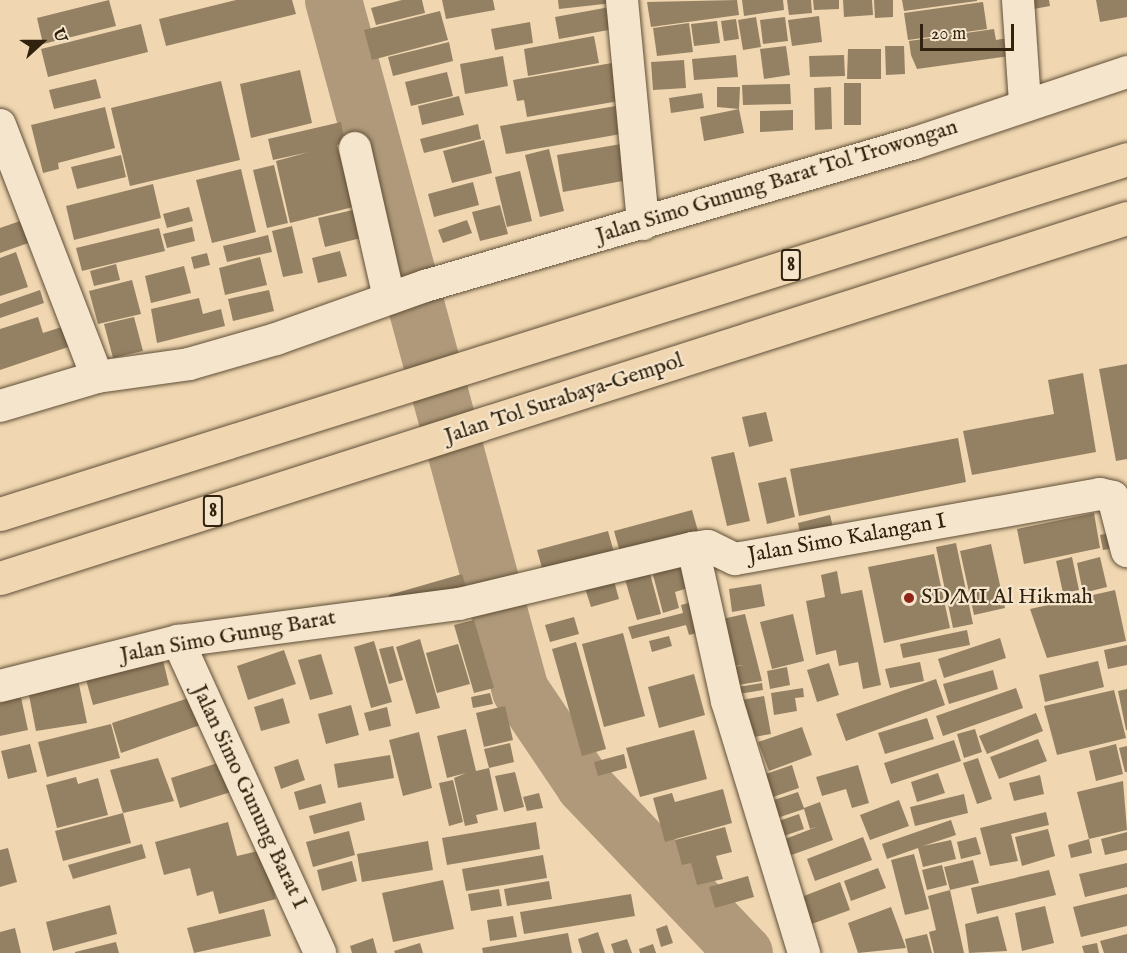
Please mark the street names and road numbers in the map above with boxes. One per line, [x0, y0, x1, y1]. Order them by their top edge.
street label: Jalan Simo Gunung Barat Tol Trowongan [593, 114, 961, 250]
road number: 8 [780, 247, 802, 283]
street label: Jalan Tol Surabaya–Gempol [441, 348, 687, 450]
road number: 8 [202, 493, 224, 529]
street label: Jalan Simo Kalangan I [746, 509, 948, 569]
street label: Jalan Simo Gunug Barat [118, 605, 338, 669]
street label: Jalan Simo Gunung Barat I [185, 681, 313, 913]

